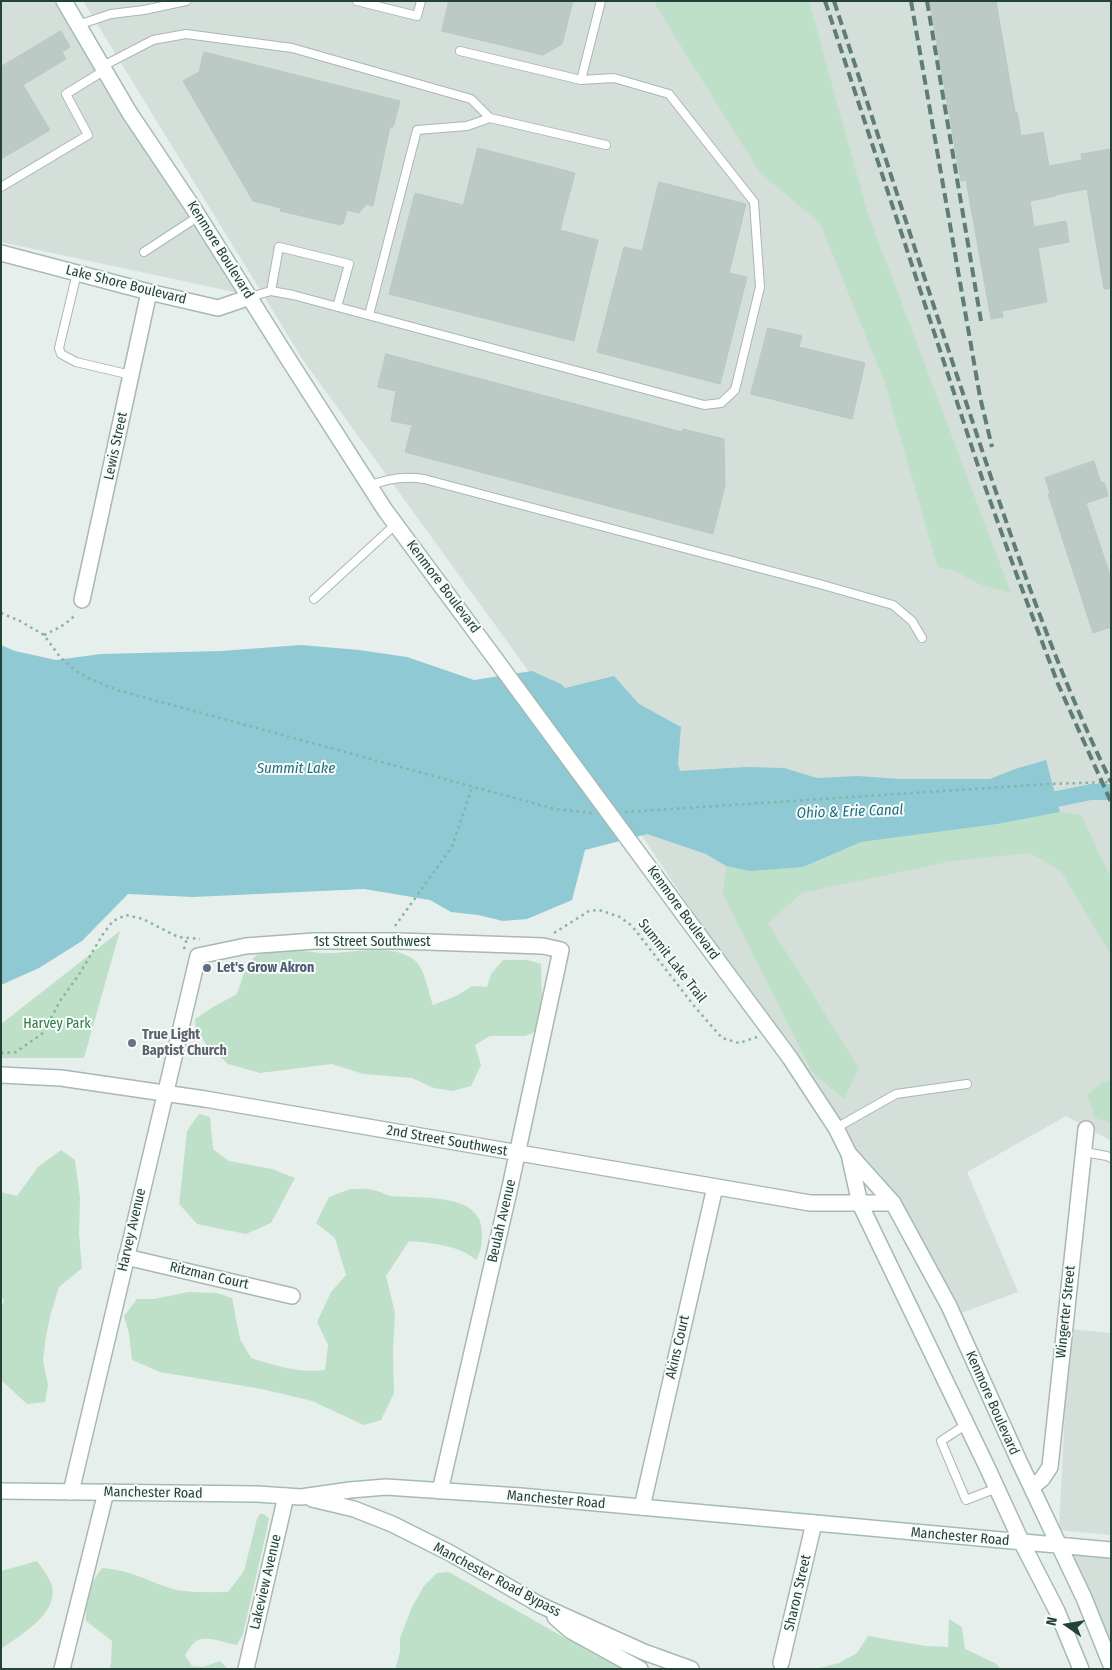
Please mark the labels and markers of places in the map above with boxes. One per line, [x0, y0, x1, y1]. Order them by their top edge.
place label: Let's Grow Akron [217, 960, 314, 976]
marker: Let's Grow Akron [201, 962, 213, 974]
place label: True Light Baptist Church [142, 1027, 227, 1060]
marker: True Light Baptist Church [126, 1037, 138, 1049]

